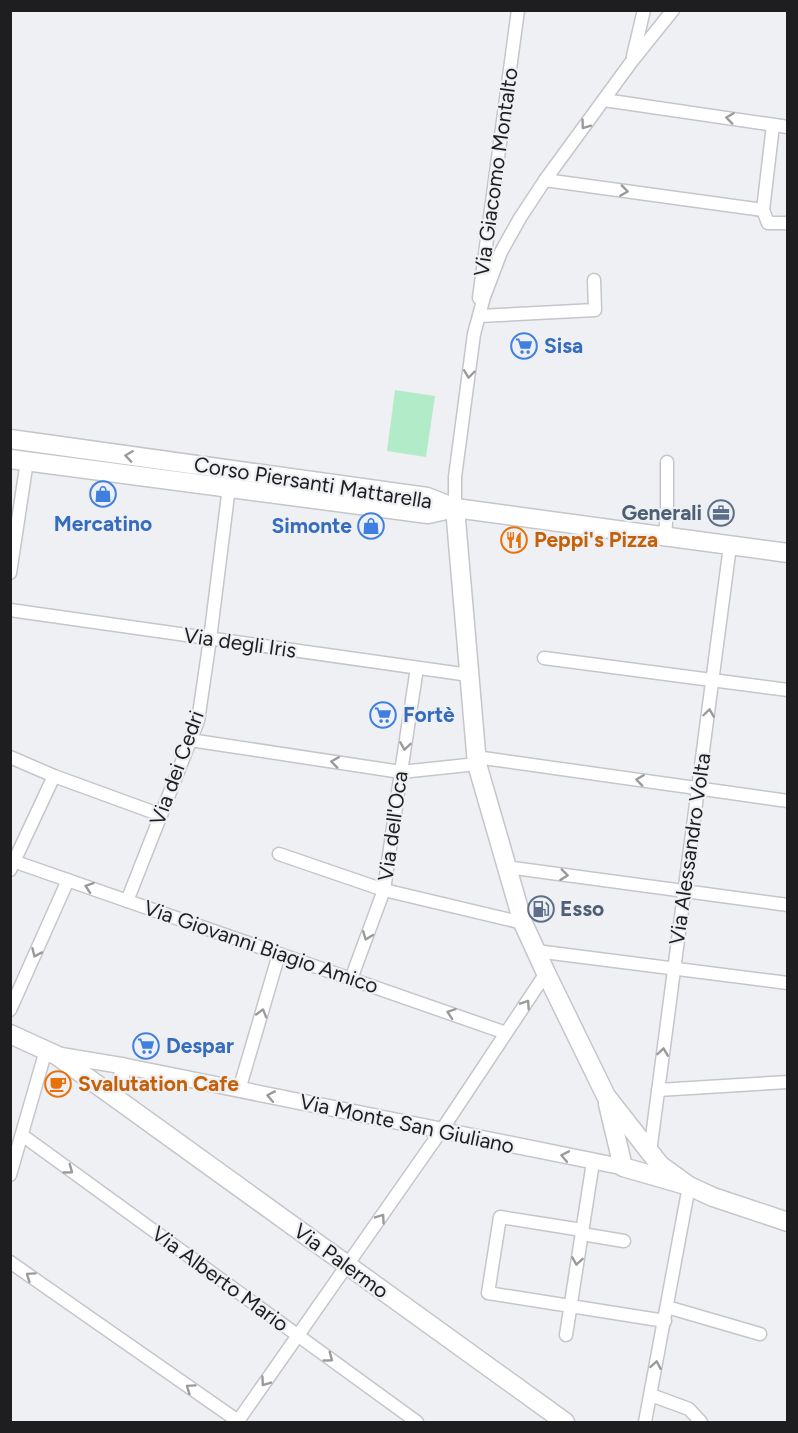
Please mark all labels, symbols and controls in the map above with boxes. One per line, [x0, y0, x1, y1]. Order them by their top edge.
street label: Via Giacomo Montalto [468, 66, 523, 278]
one-way arrow [725, 113, 734, 125]
one-way arrow [582, 119, 593, 130]
one-way arrow [619, 184, 628, 197]
supermarket icon: Sisa [509, 331, 539, 361]
place label: Sisa [544, 333, 583, 358]
one-way arrow [463, 369, 475, 379]
one-way arrow [124, 450, 133, 462]
street label: Corso Piersanti Mattarella [192, 451, 434, 514]
shop icon: Mercatino [88, 479, 118, 509]
office icon: Generali [706, 498, 736, 528]
place label: Generali [621, 500, 702, 525]
place label: Mercatino [54, 511, 152, 536]
shop icon: Simonte [356, 511, 386, 541]
place label: Simonte [271, 513, 352, 538]
restaurant icon: Peppi's Pizza [499, 525, 529, 555]
place label: Peppi's Pizza [534, 527, 658, 552]
street label: Via degli Iris [182, 622, 298, 663]
supermarket icon: Fortè [368, 700, 398, 730]
place label: Fortè [403, 702, 455, 727]
street label: Via dei Cedri [144, 707, 209, 829]
one-way arrow [702, 709, 714, 718]
one-way arrow [399, 741, 411, 751]
street label: Via Alessandro Volta [664, 751, 715, 946]
one-way arrow [331, 756, 340, 768]
street label: Via dell'Oca [372, 769, 413, 883]
one-way arrow [636, 775, 645, 787]
one-way arrow [559, 868, 568, 881]
one-way arrow [84, 882, 94, 895]
fuel station icon: Esso [526, 894, 556, 924]
street label: Via Giovanni Biagio Amico [141, 895, 382, 998]
place label: Esso [560, 896, 604, 921]
one-way arrow [362, 930, 374, 941]
one-way arrow [31, 946, 43, 957]
one-way arrow [518, 1000, 530, 1010]
one-way arrow [255, 1008, 267, 1019]
one-way arrow [446, 1008, 457, 1021]
supermarket icon: Despar [131, 1031, 161, 1061]
place label: Despar [166, 1033, 234, 1058]
one-way arrow [656, 1048, 669, 1057]
cafe icon: Svalutation Cafe [43, 1069, 73, 1099]
place label: Svalutation Cafe [78, 1071, 239, 1096]
street label: Via Monte San Giuliano [298, 1089, 517, 1158]
one-way arrow [267, 1090, 277, 1103]
one-way arrow [561, 1150, 571, 1163]
one-way arrow [62, 1163, 73, 1174]
one-way arrow [374, 1213, 385, 1224]
street label: Via Palermo [289, 1218, 394, 1303]
street label: Via Alberto Mario [147, 1221, 294, 1337]
one-way arrow [572, 1256, 584, 1265]
one-way arrow [26, 1272, 37, 1283]
one-way arrow [322, 1351, 333, 1362]
one-way arrow [650, 1361, 662, 1370]
one-way arrow [261, 1376, 272, 1387]
one-way arrow [185, 1384, 196, 1395]

